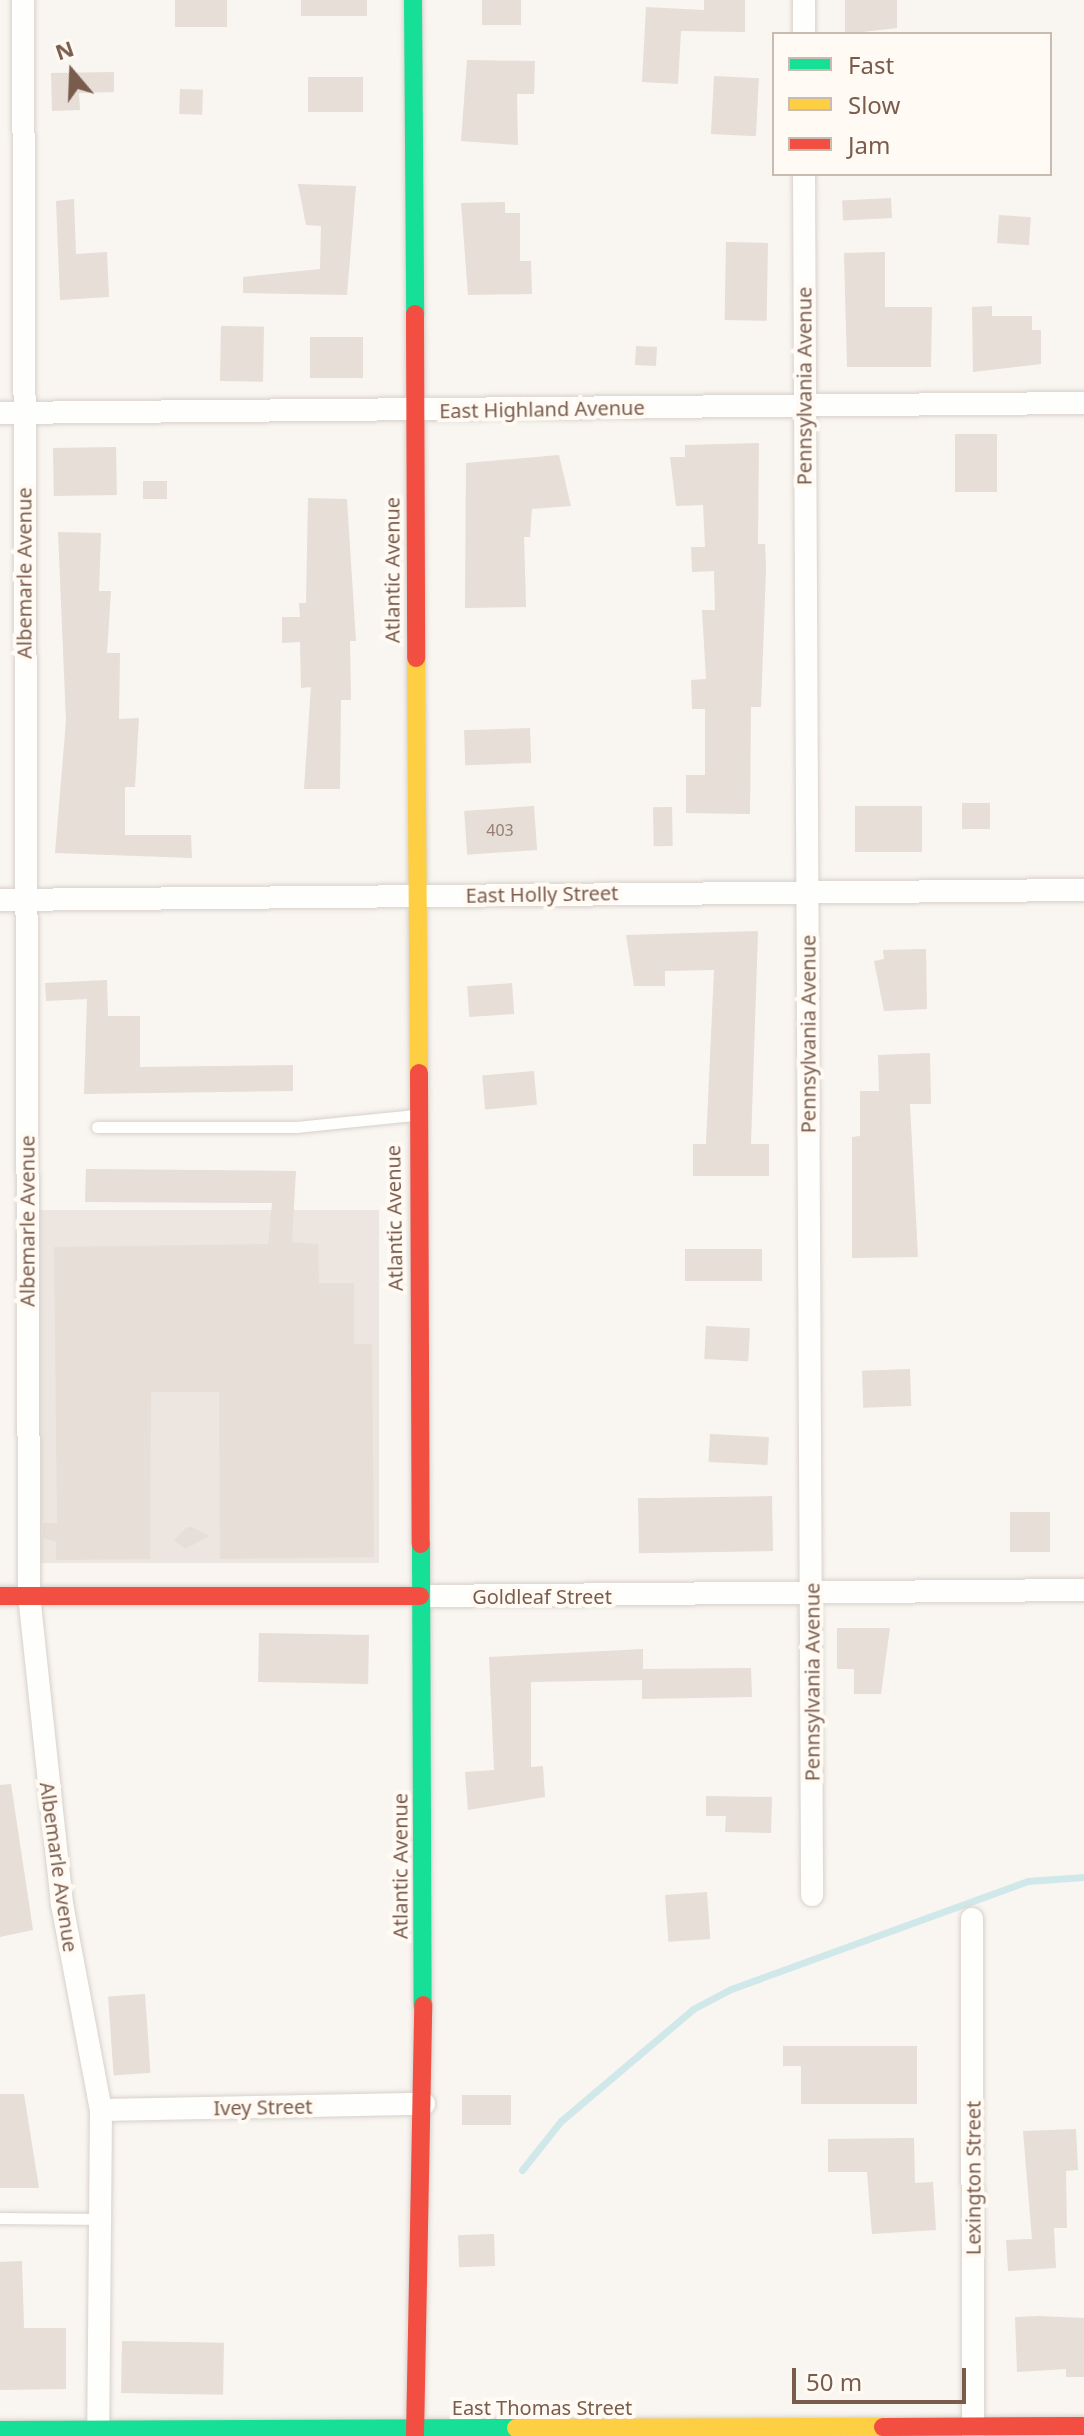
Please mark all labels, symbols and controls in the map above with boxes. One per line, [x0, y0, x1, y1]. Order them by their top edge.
north arrow [32, 32, 112, 112]
text: N [51, 32, 78, 66]
legend [772, 32, 1052, 176]
text: Fast [848, 48, 894, 81]
text: Slow [848, 88, 900, 121]
text: Jam [848, 128, 890, 161]
street label: Pennsylvania Avenue [792, 287, 816, 485]
street label: East Highland Avenue [439, 395, 645, 423]
street label: Albemarle Avenue [12, 487, 36, 659]
street label: Atlantic Avenue [380, 497, 404, 643]
house number: 403 [486, 820, 514, 840]
street label: East Holly Street [465, 881, 619, 907]
street label: Pennsylvania Avenue [796, 935, 820, 1133]
street label: Albemarle Avenue [15, 1135, 39, 1307]
street label: Atlantic Avenue [381, 1145, 407, 1291]
street label: Pennsylvania Avenue [800, 1583, 824, 1781]
street label: Goldleaf Street [472, 1584, 612, 1608]
street label: Albemarle Avenue [35, 1780, 83, 1954]
street label: Atlantic Avenue [388, 1793, 412, 1939]
street label: Ivey Street [213, 2094, 313, 2120]
street label: Lexington Street [961, 2101, 985, 2255]
scale bar [796, 2352, 970, 2402]
text: 50 m [806, 2365, 862, 2398]
street label: East Thomas Street [452, 2395, 632, 2419]

